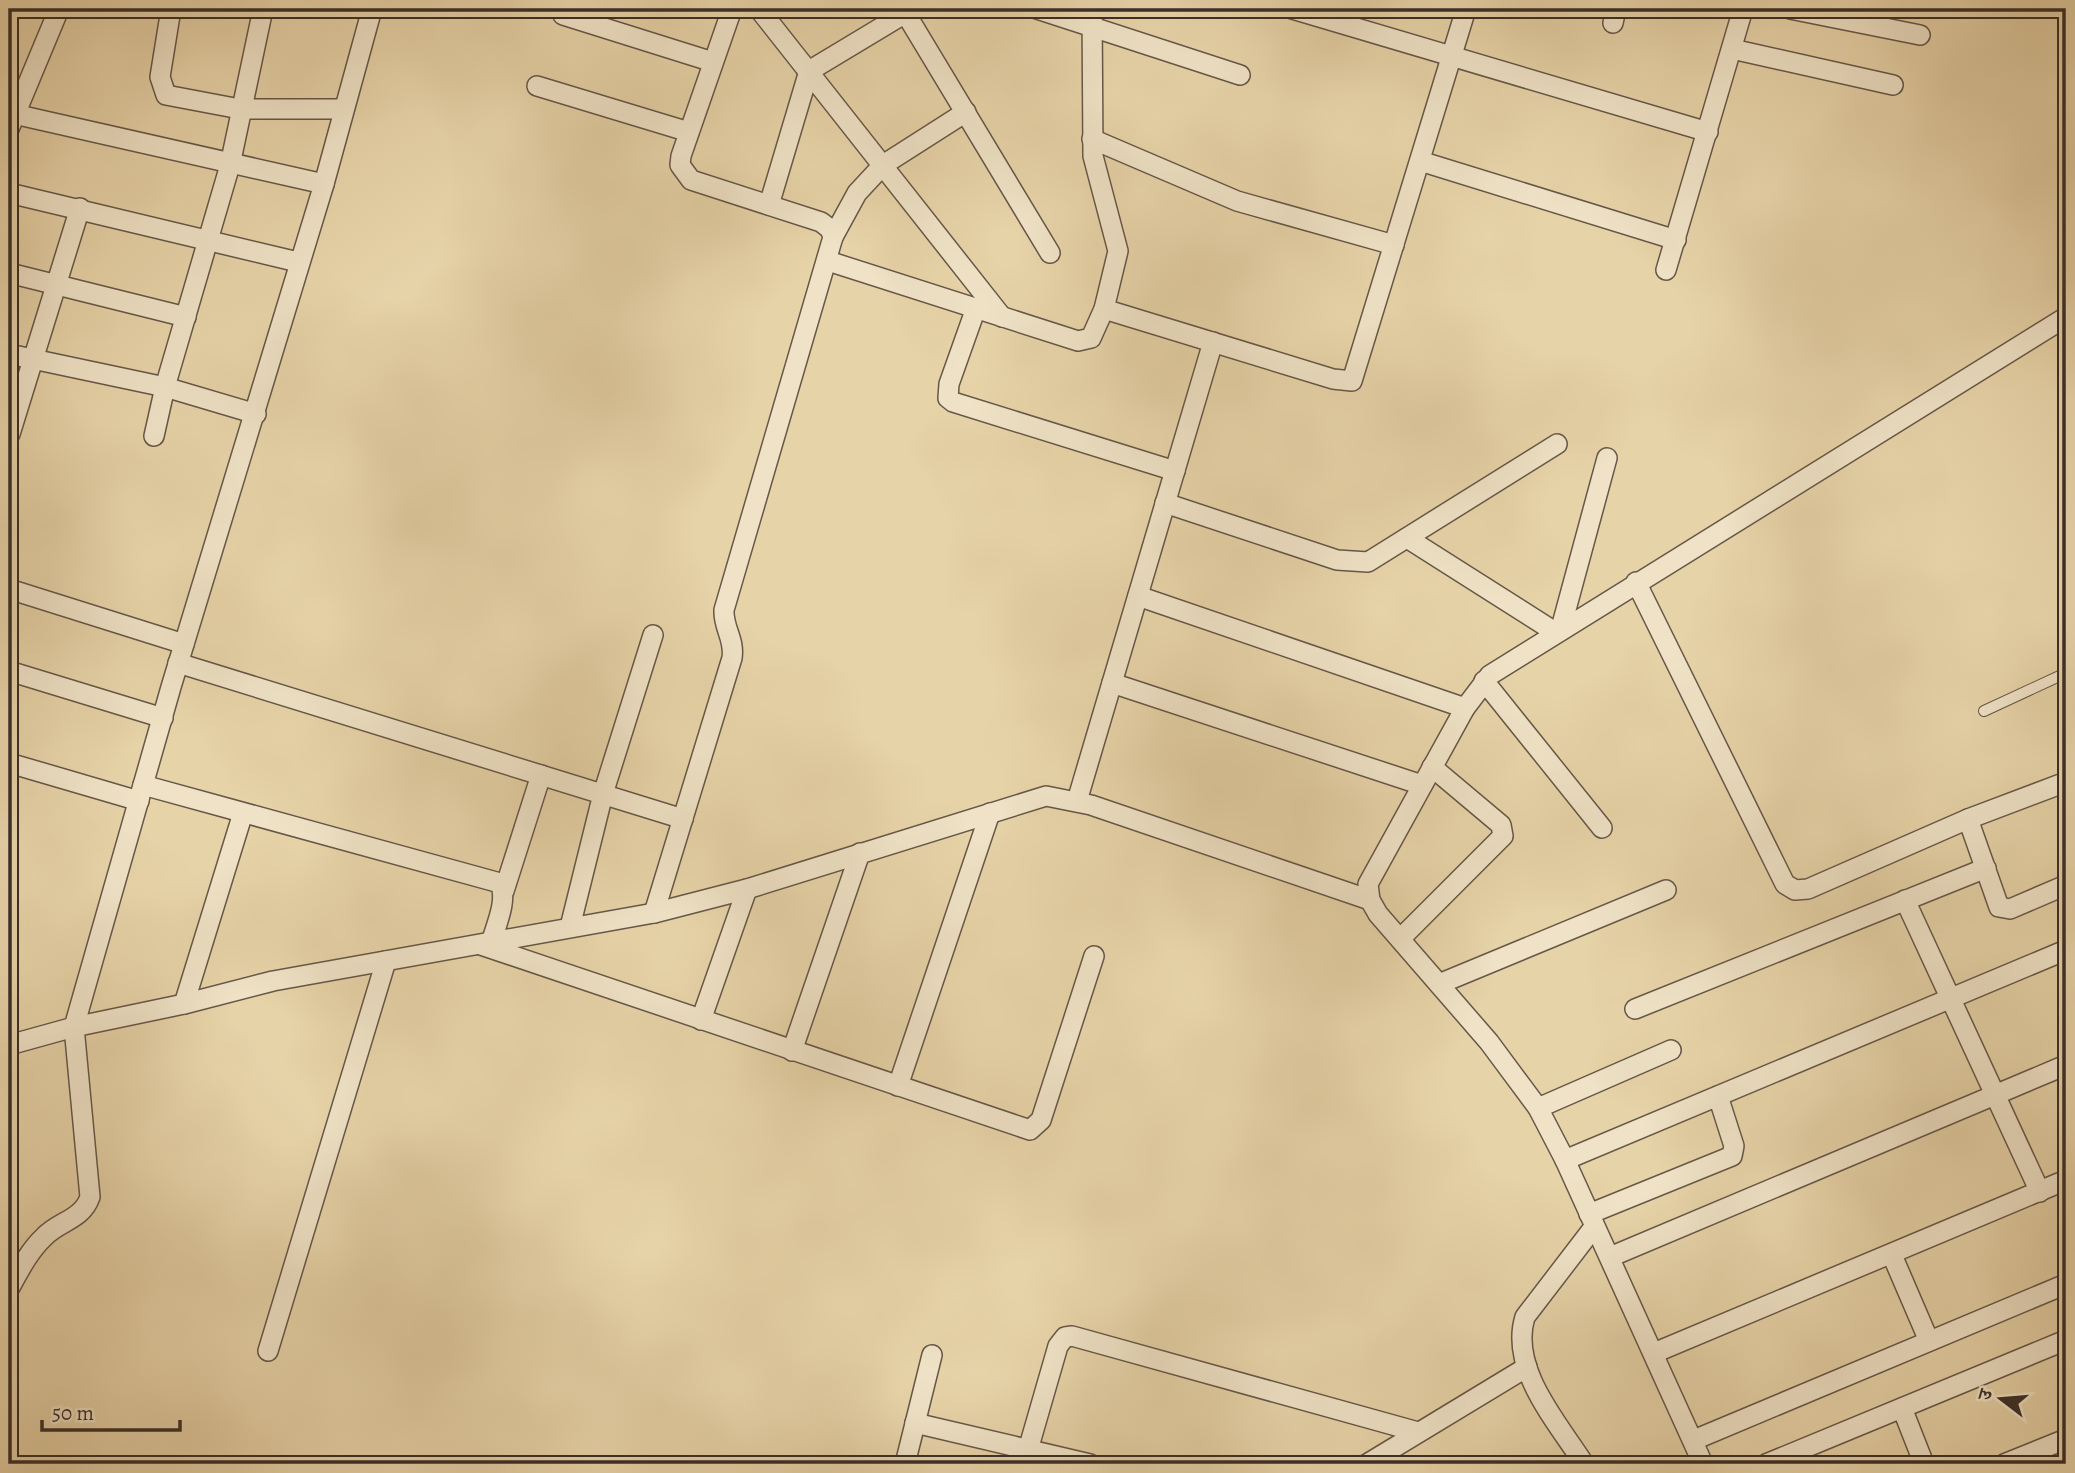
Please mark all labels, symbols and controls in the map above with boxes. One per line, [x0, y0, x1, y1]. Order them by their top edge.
north arrow [1966, 1364, 2036, 1434]
text: उ [1971, 1385, 2000, 1405]
scale bar [42, 1389, 180, 1433]
text: 50 m [52, 1399, 94, 1427]

